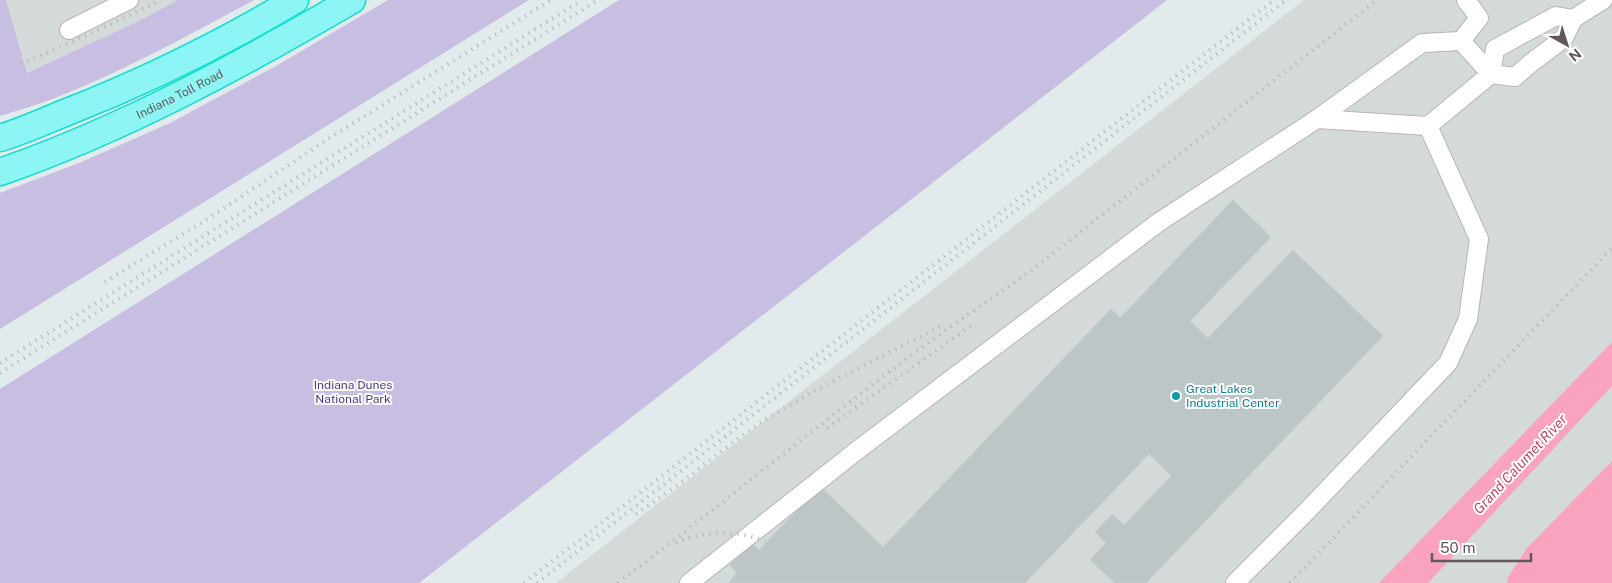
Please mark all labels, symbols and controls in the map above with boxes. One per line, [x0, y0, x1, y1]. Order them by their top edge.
north arrow [1542, 20, 1592, 70]
text: N [1566, 45, 1584, 65]
street label: Indiana Toll Road [134, 67, 226, 122]
park label: Indiana Dunes National Park [314, 378, 392, 406]
place label: Great Lakes Industrial Center [1186, 382, 1280, 410]
marker: Great Lakes Industrial Center [1170, 390, 1182, 402]
water label: Grand Calumet River [1470, 411, 1571, 517]
scale bar [1432, 530, 1531, 562]
text: 50 m [1440, 539, 1475, 556]

